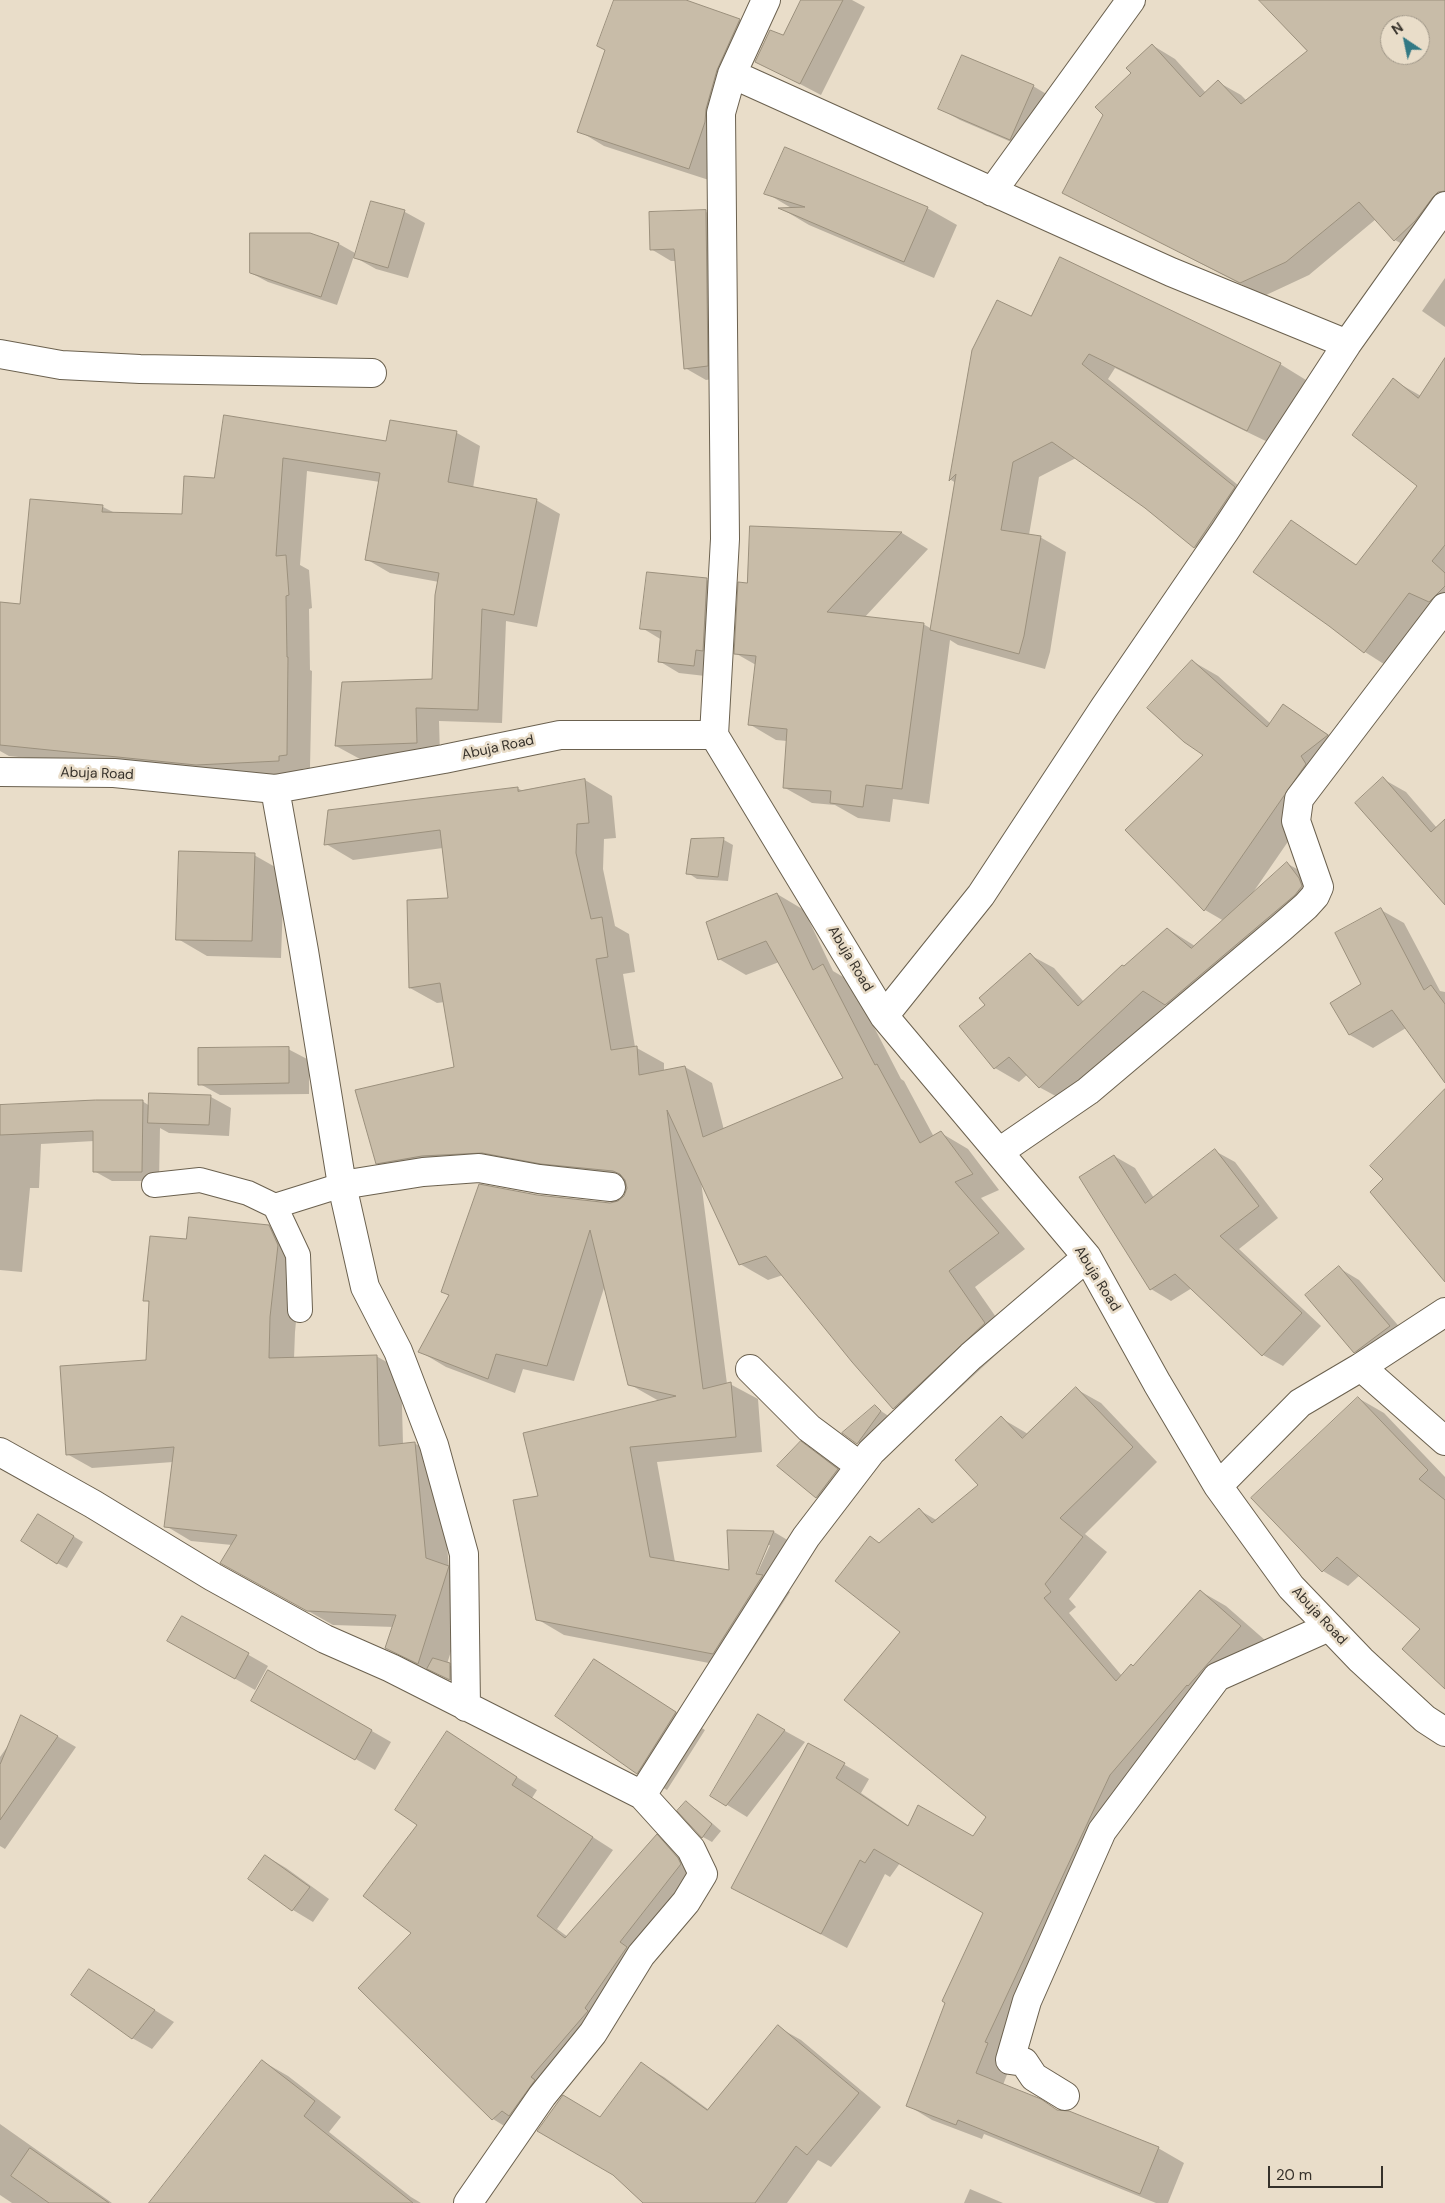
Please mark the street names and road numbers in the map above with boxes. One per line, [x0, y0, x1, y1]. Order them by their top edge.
street label: Abuja Road [460, 732, 536, 764]
street label: Abuja Road [60, 764, 134, 784]
street label: Abuja Road [824, 923, 876, 995]
street label: Abuja Road [1070, 1243, 1124, 1315]
street label: Abuja Road [1288, 1583, 1350, 1649]

